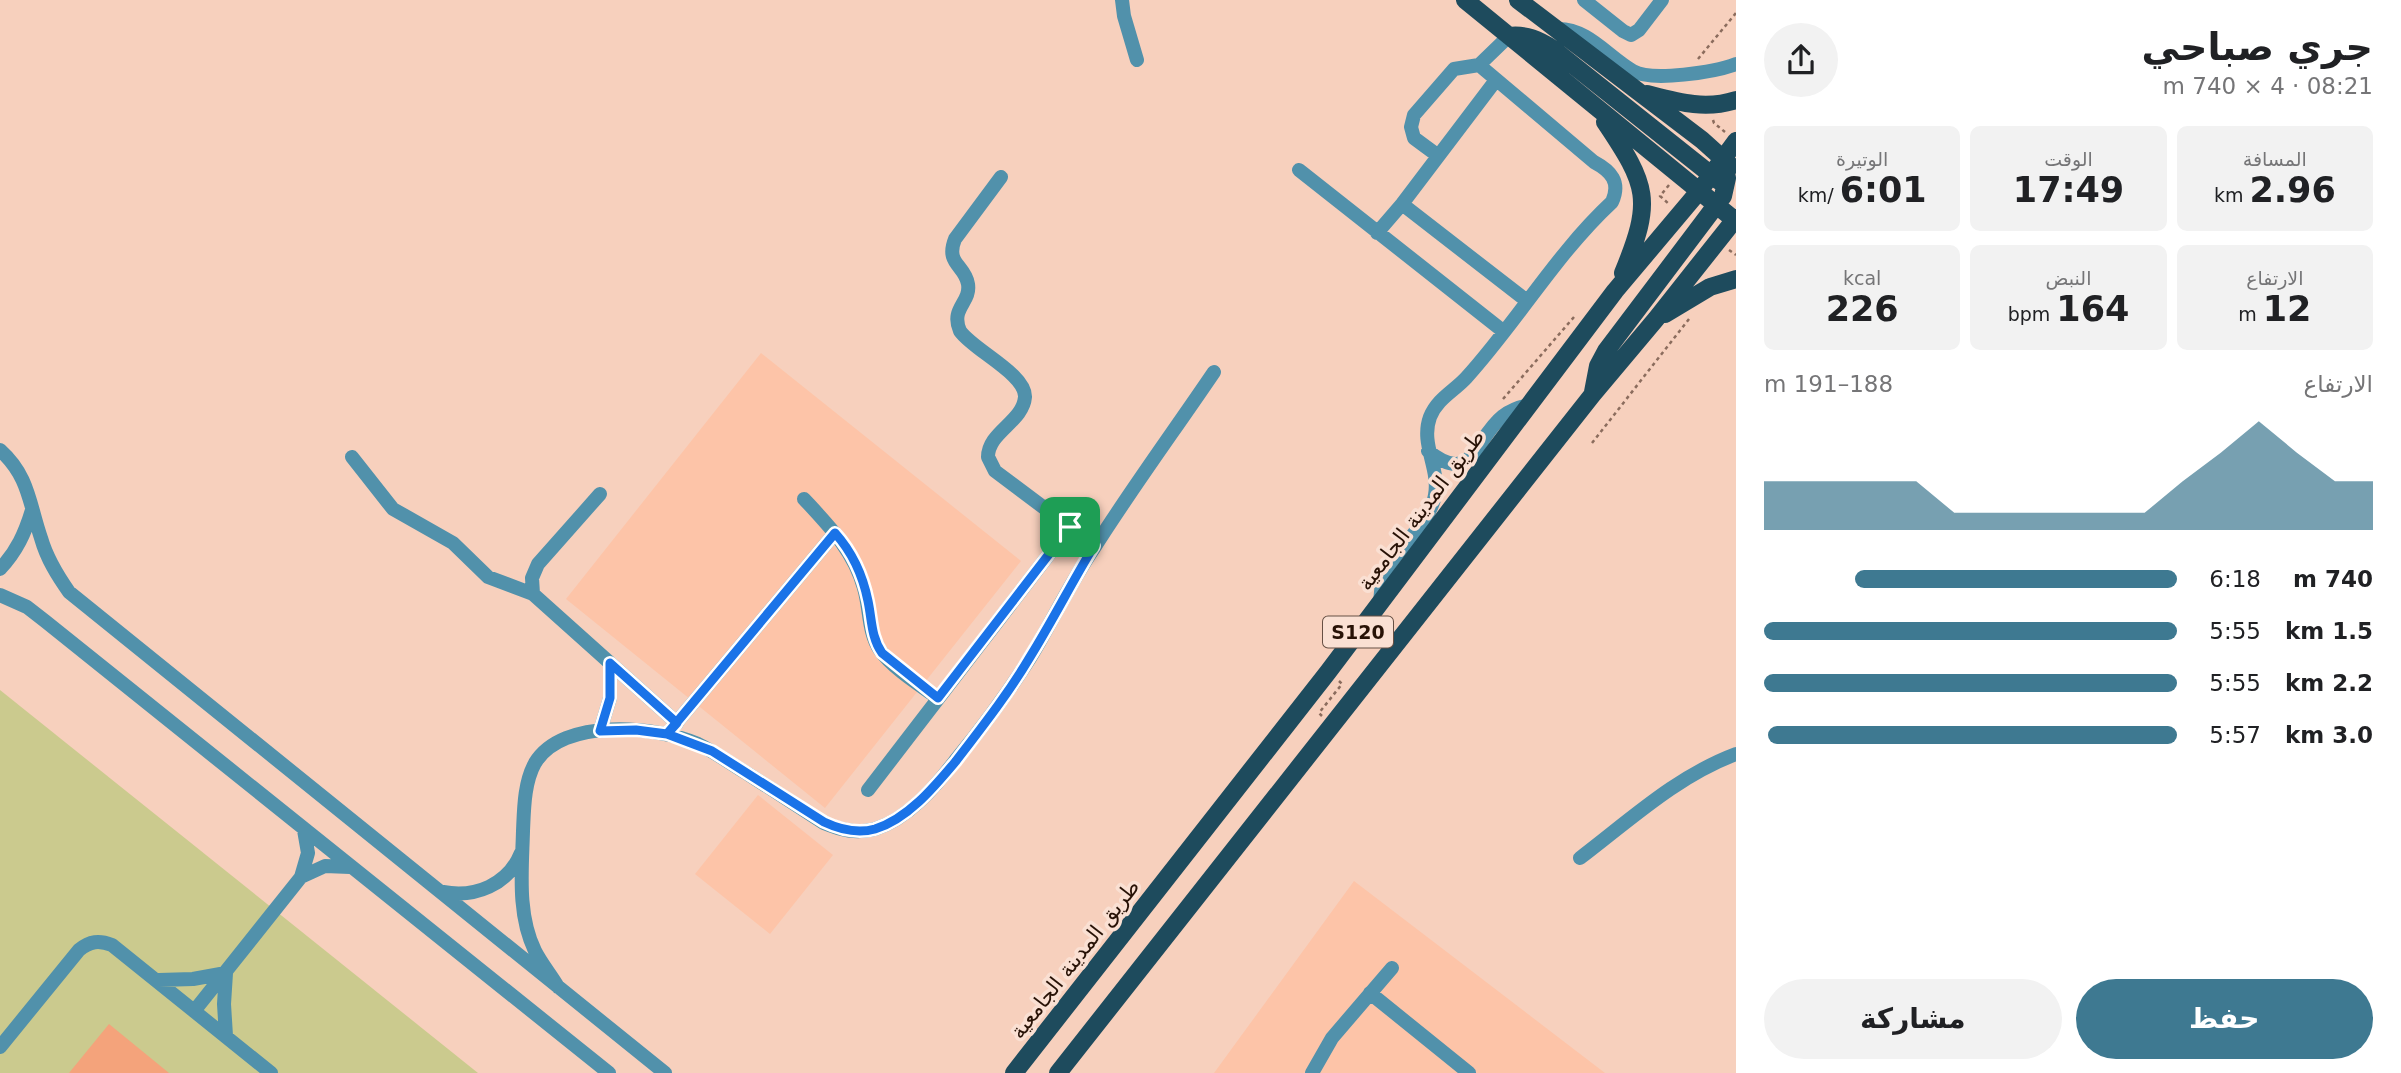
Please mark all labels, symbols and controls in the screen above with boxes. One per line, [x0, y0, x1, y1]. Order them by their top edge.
button: share [1764, 23, 1838, 97]
text: جري صباحي [2142, 25, 2373, 69]
text: 08:21 · 4 × 740 m [2163, 73, 2373, 99]
text: الوتيرة [1836, 148, 1888, 170]
text: الوقت [2044, 148, 2093, 170]
text: المسافة [2243, 148, 2307, 170]
text: 6:01 [1840, 170, 1927, 210]
text: 17:49 [2013, 170, 2124, 210]
text: 2.96 [2249, 170, 2336, 210]
text: /km [1798, 184, 1840, 206]
text: km [2214, 184, 2249, 206]
text: kcal [1843, 267, 1881, 289]
text: النبض [2046, 267, 2091, 289]
text: الارتفاع [2246, 267, 2304, 289]
text: 226 [1826, 289, 1899, 329]
text: 164 [2056, 289, 2129, 329]
text: 12 [2263, 289, 2311, 329]
text: bpm [2008, 303, 2056, 325]
text: m [2238, 303, 2263, 325]
text: 188–191 m [1764, 371, 1893, 397]
text: الارتفاع [2304, 371, 2373, 397]
street label: طريق المدينة الجامعية [1353, 425, 1489, 595]
pin [1040, 497, 1100, 557]
icon: arrive [1051, 508, 1089, 546]
text: 6:18 [2209, 566, 2261, 592]
text: 740 m [2293, 566, 2373, 592]
road number: S120 [1323, 617, 1393, 648]
text: 5:55 [2209, 618, 2261, 644]
text: 1.5 km [2285, 618, 2373, 644]
text: 5:55 [2209, 670, 2261, 696]
text: 2.2 km [2285, 670, 2373, 696]
text: 5:57 [2209, 722, 2261, 748]
text: 3.0 km [2285, 722, 2373, 748]
street label: طريق المدينة الجامعية [1006, 875, 1144, 1043]
button: مشاركة [1764, 979, 2062, 1059]
button: حفظ [2076, 979, 2373, 1059]

